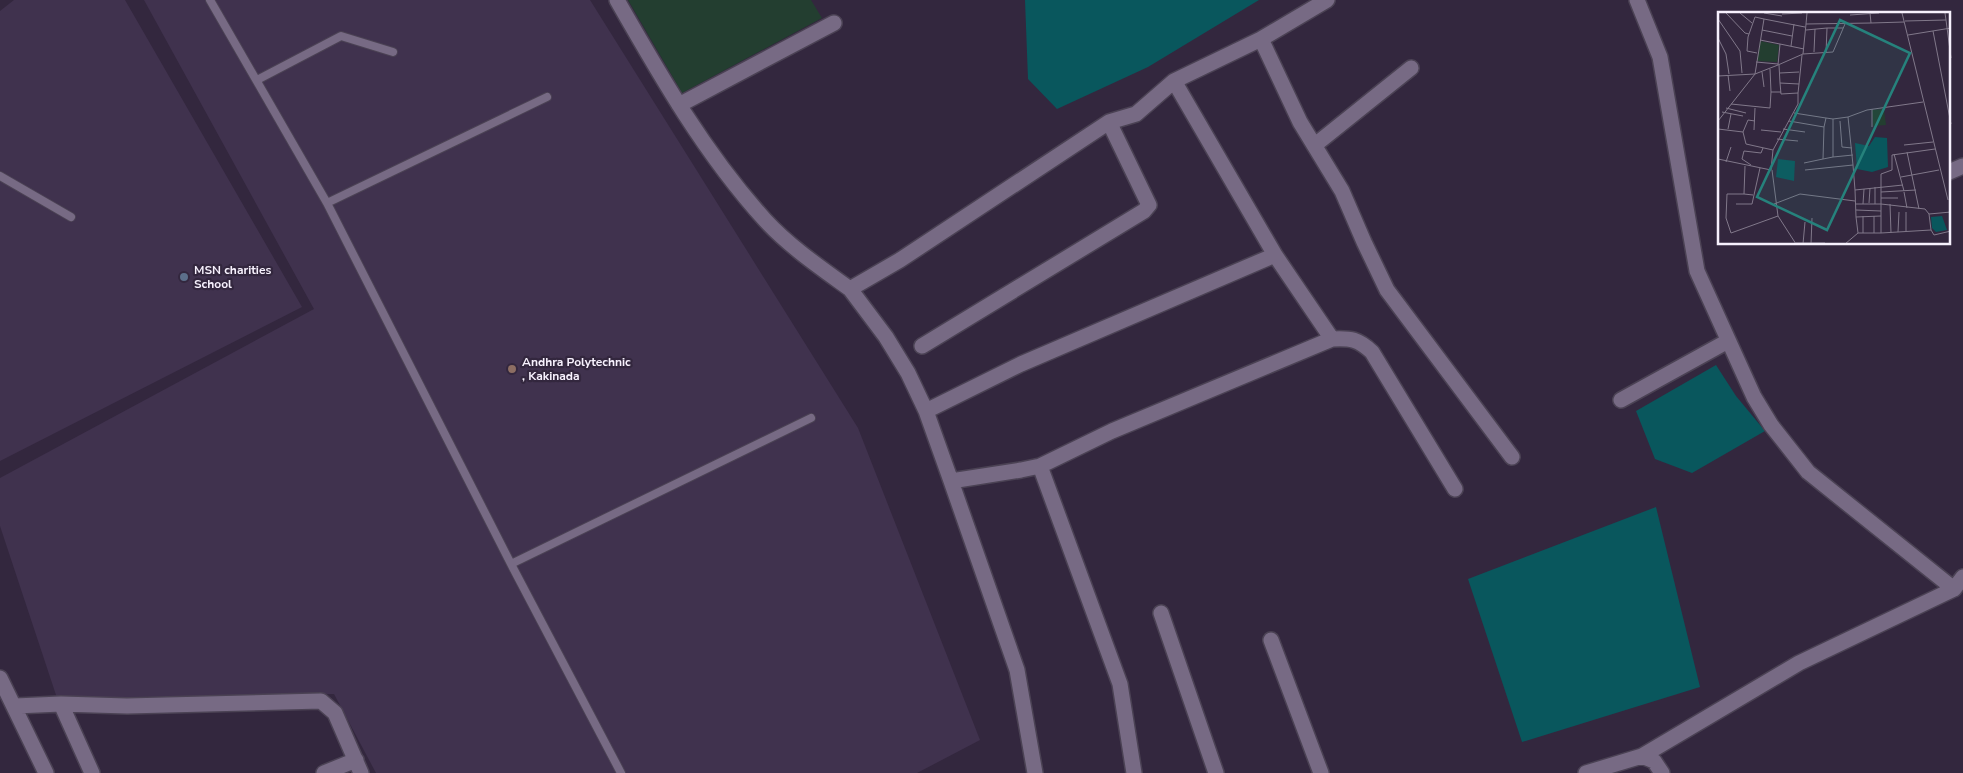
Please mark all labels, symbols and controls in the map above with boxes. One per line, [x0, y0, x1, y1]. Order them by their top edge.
inset map [1718, 12, 1950, 245]
place label: MSN charities School [194, 262, 271, 292]
marker: MSN charities School [178, 271, 190, 283]
place label: Andhra Polytechnic , Kakinada [522, 354, 631, 384]
marker: Andhra Polytechnic , Kakinada [506, 363, 518, 375]

